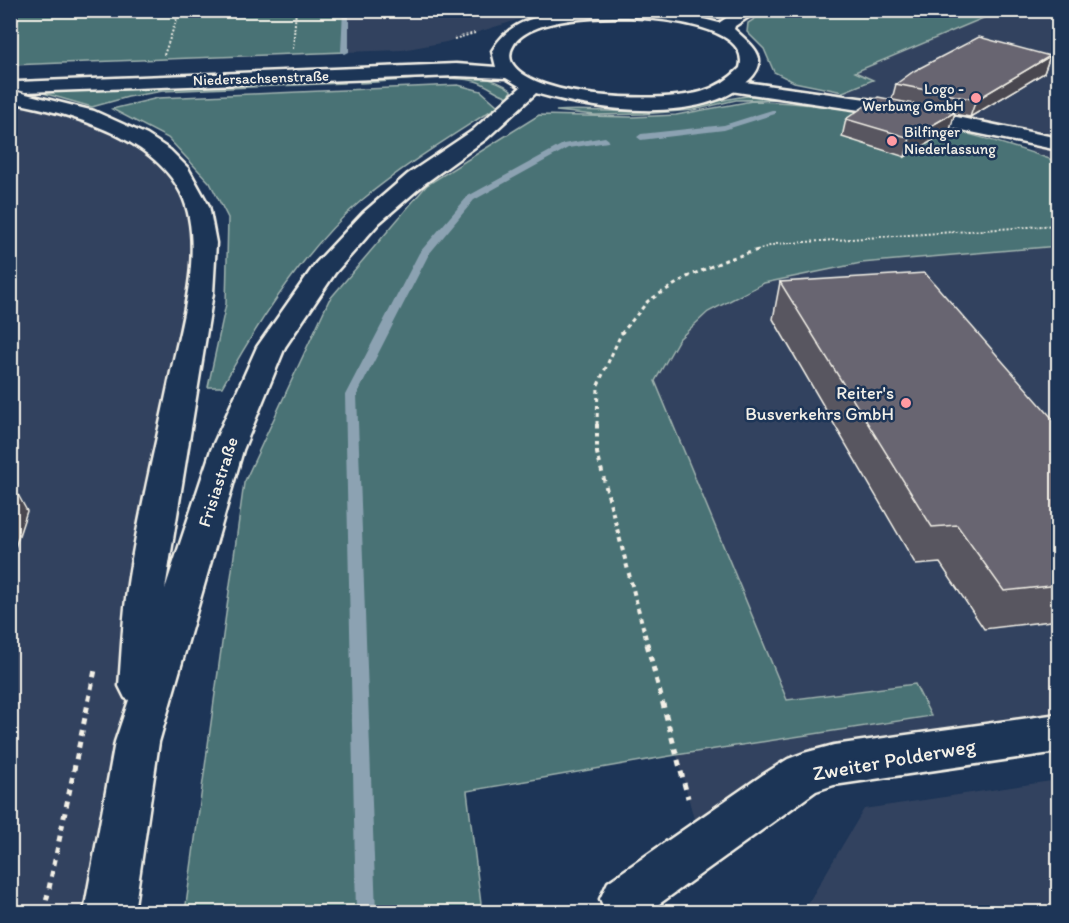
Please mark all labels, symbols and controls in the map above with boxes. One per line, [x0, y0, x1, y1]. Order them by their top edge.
street label: Niedersachsenstraße [193, 67, 329, 89]
place label: Logo - Werbung GmbH [862, 80, 964, 115]
marker: Logo - Werbung GmbH [969, 91, 983, 105]
place label: Bilfinger Niederlassung [904, 123, 996, 158]
marker: Bilfinger Niederlassung [885, 134, 899, 148]
place label: Reiter's Busverkehrs GmbH [745, 382, 894, 425]
marker: Reiter's Busverkehrs GmbH [899, 396, 913, 410]
street label: Frisiastraße [193, 434, 243, 530]
street label: Zweiter Polderweg [810, 732, 978, 786]

